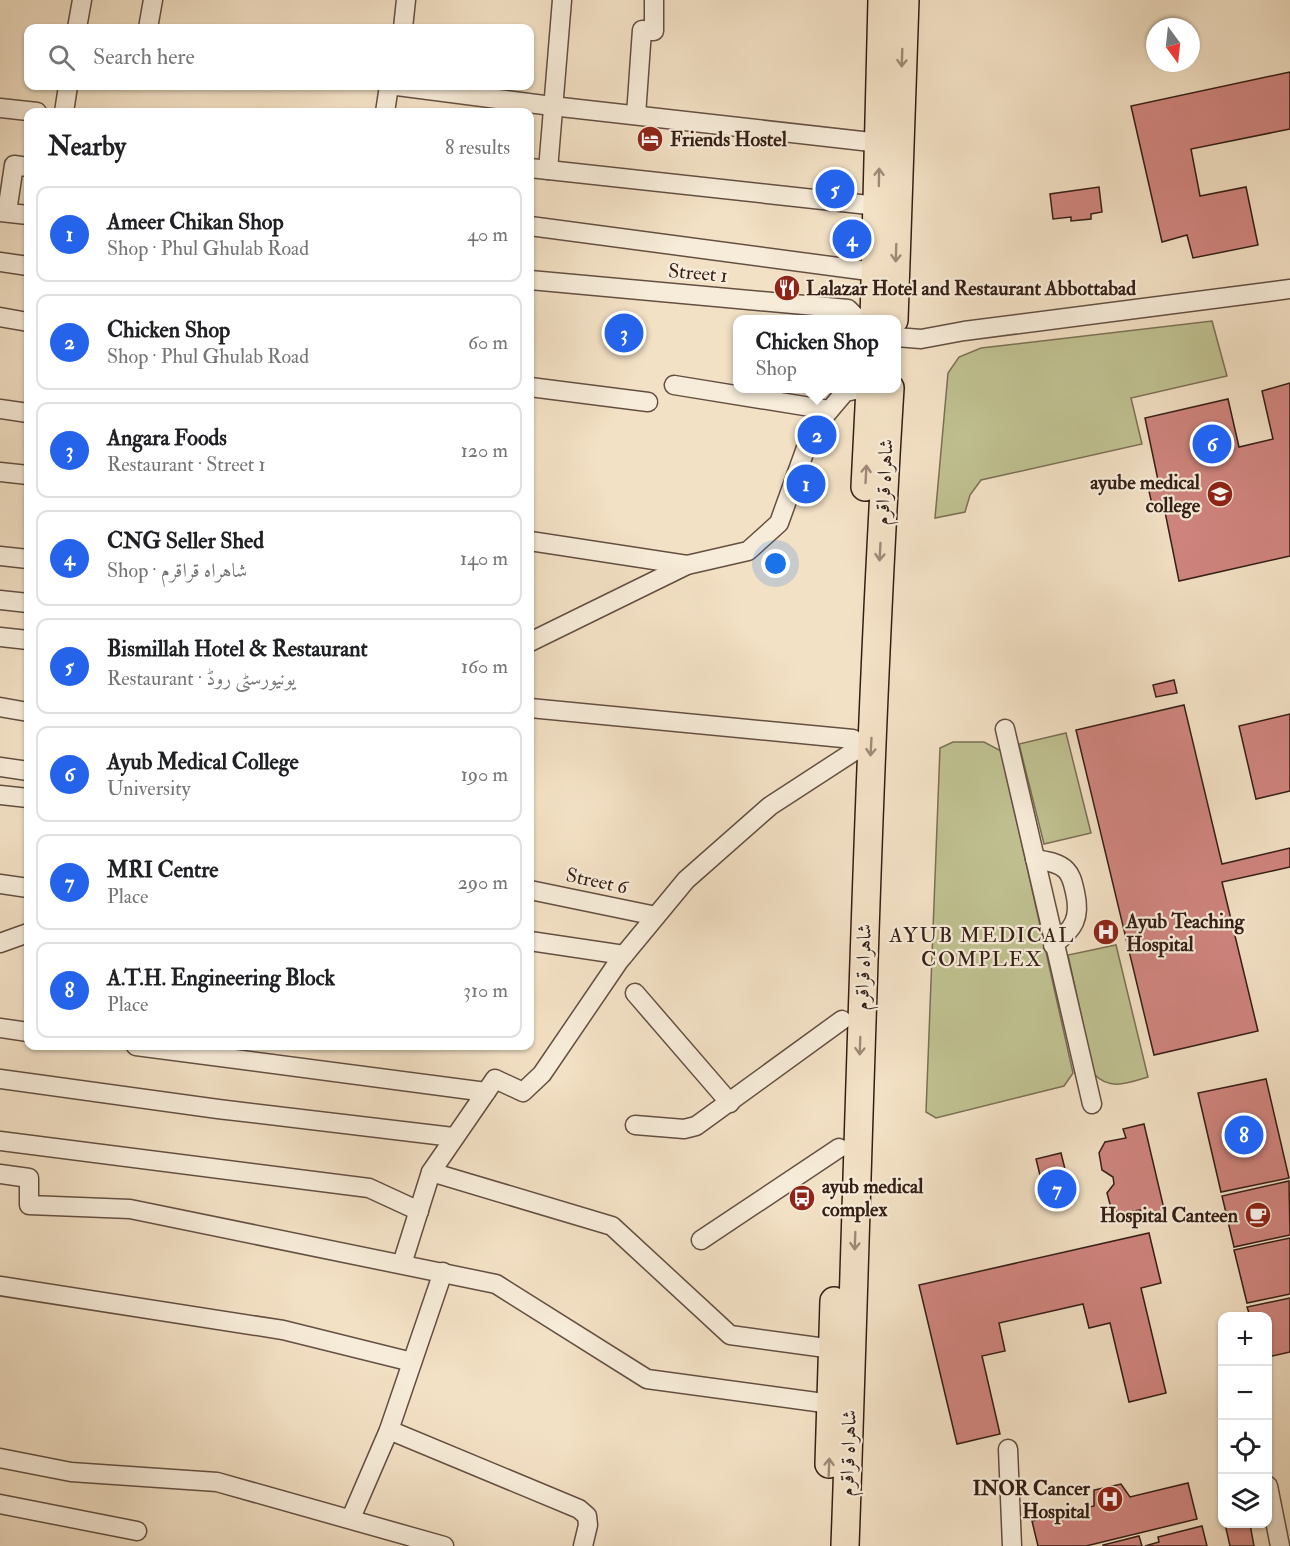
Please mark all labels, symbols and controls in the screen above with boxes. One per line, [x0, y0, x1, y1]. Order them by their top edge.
north arrow [1146, 18, 1200, 72]
search box [24, 24, 534, 90]
icon: search [45, 41, 78, 74]
text: Search here [93, 43, 195, 71]
one-way arrow [896, 48, 908, 68]
hotel icon: Friends Hostel [635, 124, 665, 154]
place label: Friends Hostel [670, 127, 788, 152]
text: Nearby [48, 131, 126, 163]
text: 8 results [445, 135, 510, 160]
pin: 5 [816, 166, 854, 212]
one-way arrow [873, 168, 885, 188]
text: Ameer Chikan Shop [107, 208, 284, 236]
pin: 4 [832, 216, 872, 262]
text: 1 [66, 222, 73, 247]
text: 40 m [467, 222, 508, 247]
text: Shop · Phul Ghulab Road [107, 236, 309, 261]
one-way arrow [890, 243, 901, 263]
street label: Street 1 [667, 258, 729, 288]
restaurant icon: Lalazar Hotel and Restaurant Abbottabad [772, 273, 802, 303]
place label: Lalazar Hotel and Restaurant Abbottabad [806, 276, 1136, 301]
pin: 3 [604, 310, 644, 356]
popup [733, 315, 901, 393]
text: Chicken Shop [107, 316, 230, 344]
text: Chicken Shop [755, 328, 879, 356]
text: 2 [64, 330, 75, 355]
text: 60 m [468, 330, 508, 355]
text: Shop · Phul Ghulab Road [107, 344, 309, 369]
text: Shop [755, 356, 797, 381]
pin: 2 [798, 412, 836, 458]
pin: 6 [1192, 422, 1232, 466]
text: Angara Foods [107, 424, 227, 452]
text: 3 [66, 438, 73, 463]
text: 120 m [461, 438, 508, 463]
street label: شاہراہ قراقرم [869, 438, 904, 526]
text: Restaurant · Street 1 [107, 452, 266, 477]
pin: 1 [786, 462, 826, 506]
one-way arrow [860, 465, 871, 485]
place label: ayube medical college [1090, 470, 1201, 519]
school or university icon: ayube medical college [1205, 479, 1235, 509]
text: CNG Seller Shed [107, 527, 264, 555]
one-way arrow [875, 541, 886, 561]
text: 4 [64, 546, 75, 571]
text: 140 m [460, 546, 508, 571]
your location [761, 549, 790, 578]
text: Shop · شاہراہ قراقرم [107, 558, 247, 583]
text: Bismillah Hotel & Restaurant [107, 635, 368, 663]
text: 5 [65, 654, 74, 679]
text: 160 m [461, 654, 508, 679]
text: Restaurant · یونیورسٹی روڈ [107, 666, 296, 691]
one-way arrow [866, 736, 877, 756]
text: Ayub Medical College [107, 748, 299, 776]
text: 6 [64, 762, 75, 787]
text: 190 m [461, 762, 508, 787]
text: University [107, 776, 190, 801]
text: MRI Centre [107, 856, 219, 884]
street label: Street 6 [564, 862, 631, 900]
text: 7 [65, 870, 74, 895]
text: 290 m [458, 870, 508, 895]
text: Place [107, 884, 148, 909]
place label: Ayub Teaching Hospital [1125, 909, 1245, 958]
hospital icon: Ayub Teaching Hospital [1091, 917, 1121, 947]
district label: AYUB MEDICAL COMPLEX [888, 922, 1075, 973]
street label: شاہراہ قراقرم [849, 923, 882, 1011]
text: A.T.H. Engineering Block [107, 964, 335, 992]
text: 8 [65, 978, 74, 1003]
text: 310 m [463, 978, 508, 1003]
text: Place [107, 992, 148, 1017]
one-way arrow [854, 1036, 866, 1056]
pin: 8 [1224, 1112, 1264, 1158]
pin: 7 [1038, 1166, 1076, 1212]
place label: ayub medical complex [822, 1174, 924, 1223]
bus stop icon: ayub medical complex [787, 1183, 817, 1213]
cafe icon: Hospital Canteen [1243, 1200, 1273, 1230]
place label: Hospital Canteen [1100, 1203, 1239, 1229]
one-way arrow [849, 1231, 860, 1251]
map controls [1218, 1312, 1272, 1528]
button: + [1218, 1312, 1272, 1366]
button: − [1218, 1366, 1272, 1420]
street label: شاہراہ قراقرم [834, 1409, 867, 1497]
button: locate [1218, 1420, 1272, 1474]
one-way arrow [824, 1457, 835, 1477]
button: layers [1218, 1474, 1272, 1528]
place label: INOR Cancer Hospital [973, 1476, 1091, 1525]
hospital icon: INOR Cancer Hospital [1095, 1484, 1125, 1514]

